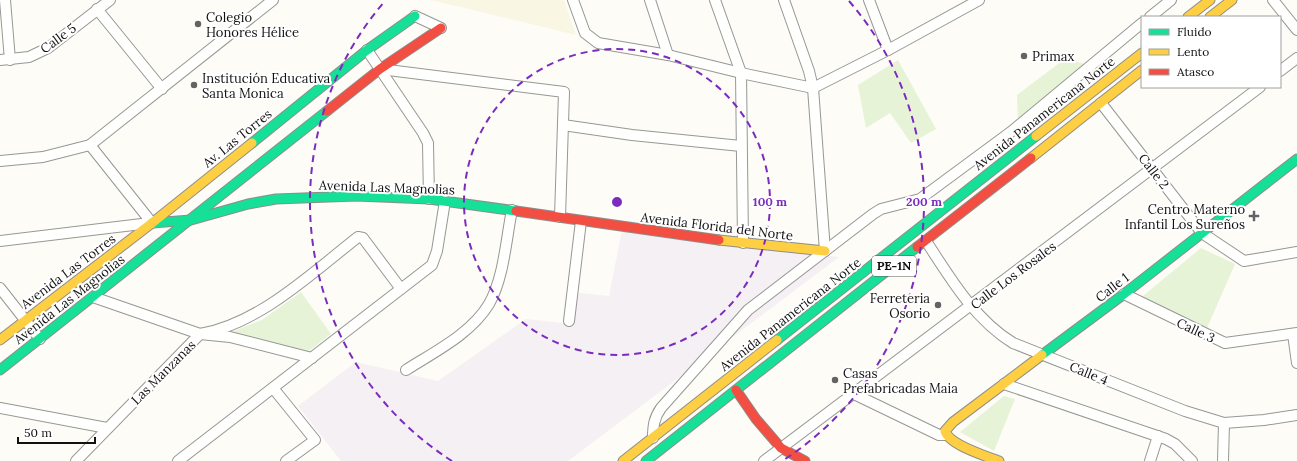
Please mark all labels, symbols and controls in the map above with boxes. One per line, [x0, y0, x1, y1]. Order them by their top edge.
place label: Colegio Honores Hélice [206, 9, 299, 41]
legend [1141, 16, 1281, 88]
marker: Colegio Honores Hélice [193, 19, 203, 29]
street label: Calle 5 [37, 20, 80, 57]
text: Fluido [1177, 24, 1212, 39]
text: Lento [1177, 44, 1209, 59]
place label: Primax [1032, 48, 1074, 65]
marker: Primax [1019, 51, 1029, 61]
street label: Avenida Panamericana Norte [969, 53, 1118, 174]
text: Atasco [1176, 64, 1214, 79]
place label: Institución Educativa Santa Monica [202, 70, 331, 102]
marker: Institución Educativa Santa Monica [189, 80, 199, 90]
street label: Av. Las Torres [199, 105, 275, 172]
street label: Calle 2 [1134, 150, 1173, 192]
street label: Avenida Las Magnolias [318, 177, 455, 198]
text: 100 m [753, 194, 787, 209]
text: 200 m [906, 194, 942, 209]
centre of rings [610, 195, 624, 209]
place label: Centro Materno Infantil Los Sureños [1125, 201, 1245, 233]
street label: Avenida Florida del Norte [639, 209, 794, 244]
marker: Centro Materno Infantil Los Sureños [1248, 210, 1260, 222]
street label: Avenida Las Torres [17, 230, 119, 313]
street label: Calle Los Rosales [967, 238, 1060, 313]
street label: Avenida Las Magnolias [10, 251, 128, 349]
street label: Avenida Panamericana Norte [715, 254, 864, 375]
road number: PE-1N [872, 256, 916, 276]
street label: Calle 1 [1092, 269, 1133, 306]
place label: Ferreteria Osorio [870, 290, 930, 322]
marker: Ferreteria Osorio [933, 300, 943, 310]
street label: Calle 3 [1174, 314, 1218, 347]
street label: Las Manzanas [127, 336, 199, 408]
street label: Calle 4 [1067, 358, 1111, 389]
place label: Casas Prefabricadas Maia [843, 365, 958, 397]
marker: Casas Prefabricadas Maia [830, 375, 840, 385]
scale bar [18, 419, 95, 445]
text: 50 m [24, 425, 52, 440]

